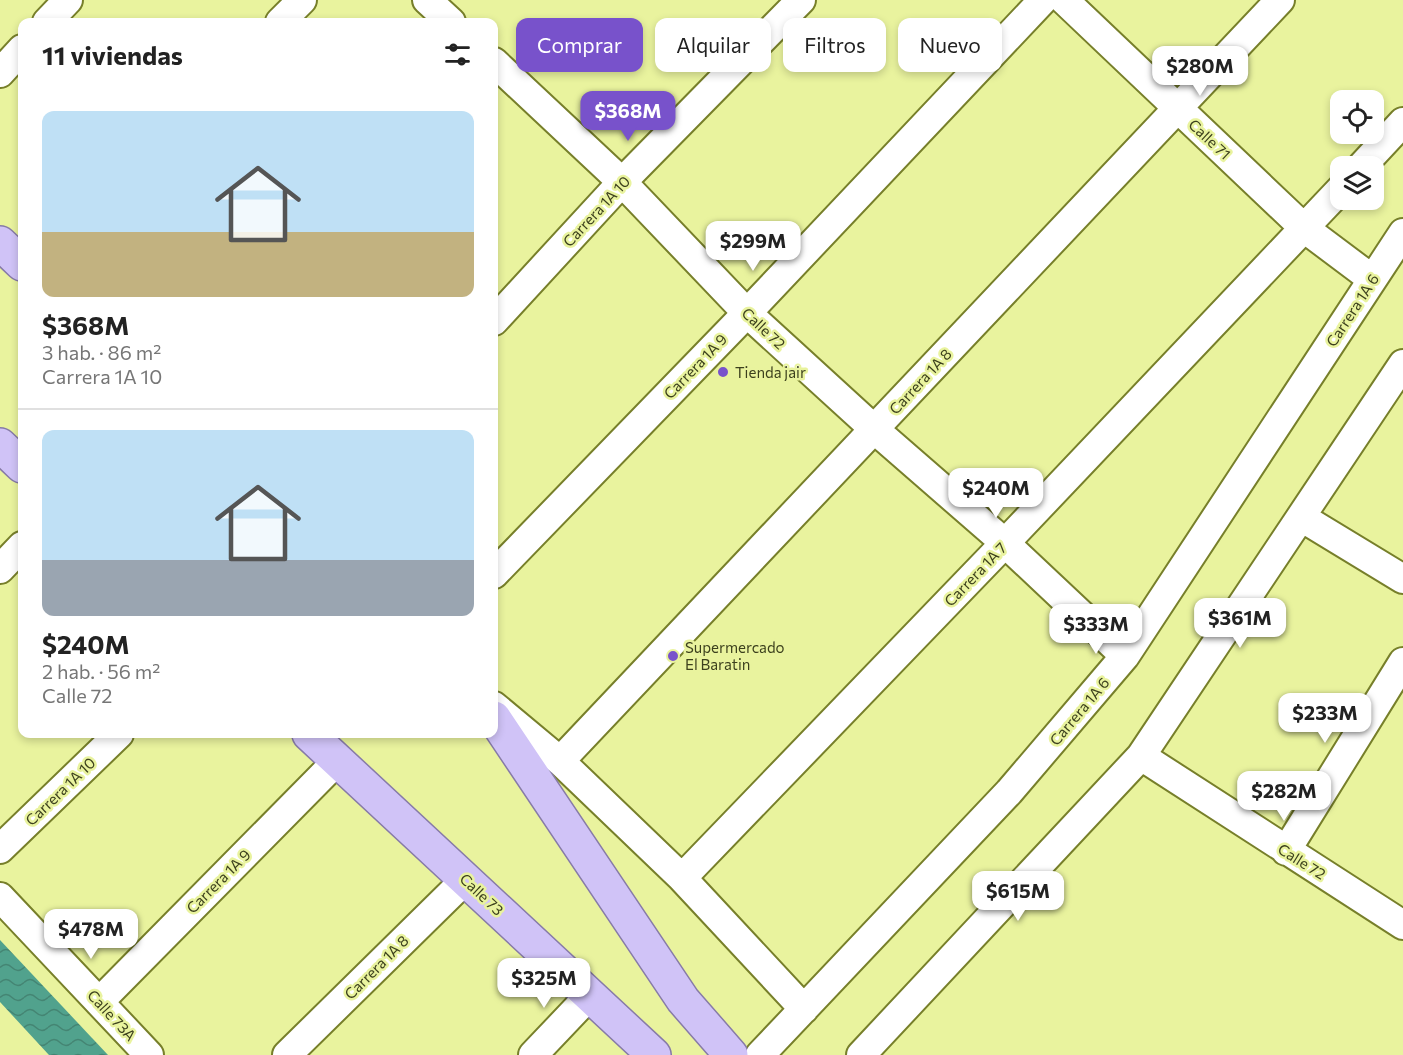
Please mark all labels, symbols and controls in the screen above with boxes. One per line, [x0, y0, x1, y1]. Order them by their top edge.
chip: Comprar [516, 18, 643, 72]
chip: Alquilar [655, 18, 771, 72]
chip: Filtros [783, 18, 886, 72]
chip: Nuevo [898, 18, 1002, 72]
icon: filters [441, 38, 474, 71]
text: 11 viviendas [42, 39, 183, 70]
pin: $280M [1158, 46, 1242, 97]
text: $280M [1166, 53, 1234, 77]
map controls [1330, 90, 1384, 210]
button: locate [1330, 90, 1384, 144]
pin: $368M [586, 91, 670, 142]
text: $368M [594, 98, 662, 122]
street label: Calle 71 [1185, 115, 1235, 163]
icon: home [204, 150, 312, 258]
button: layers [1330, 156, 1384, 210]
street label: Carrera 1A 10 [559, 172, 633, 250]
pin: $299M [711, 221, 795, 272]
text: $299M [720, 228, 786, 252]
street label: Carrera 1A 6 [1322, 270, 1382, 350]
street label: Calle 72 [739, 303, 789, 353]
text: $368M [42, 309, 129, 340]
street label: Carrera 1A 9 [660, 330, 730, 402]
text: 3 hab. · 86 m² [42, 340, 161, 364]
street label: Carrera 1A 8 [885, 344, 955, 418]
place label: Tienda jair [735, 363, 806, 381]
text: Carrera 1A 10 [42, 364, 162, 388]
marker: Tienda jair [716, 365, 730, 379]
pin: $240M [954, 468, 1038, 519]
icon: home [204, 469, 312, 577]
text: $240M [962, 475, 1030, 499]
street label: Carrera 1A 7 [940, 538, 1010, 610]
pin: $361M [1198, 598, 1282, 649]
pin: $333M [1054, 604, 1138, 655]
text: $361M [1208, 605, 1272, 629]
text: $333M [1063, 611, 1129, 635]
text: $240M [42, 628, 130, 659]
place label: Supermercado El Baratin [685, 638, 785, 673]
marker: Supermercado El Baratin [666, 649, 680, 663]
text: 2 hab. · 56 m² [42, 659, 160, 683]
street label: Carrera 1A 6 [1045, 673, 1113, 749]
text: Calle 72 [42, 683, 112, 707]
pin: $233M [1283, 693, 1367, 744]
text: $233M [1292, 700, 1358, 724]
street label: Carrera 1A 10 [21, 753, 99, 829]
pin: $282M [1242, 771, 1326, 822]
text: $282M [1251, 778, 1317, 802]
street label: Calle 72 [1275, 839, 1329, 883]
street label: Carrera 1A 9 [182, 845, 254, 917]
street label: Calle 73 [456, 869, 508, 919]
pin: $615M [976, 871, 1060, 922]
text: $615M [986, 878, 1050, 902]
pin: $478M [49, 909, 133, 960]
text: $478M [58, 916, 124, 940]
street label: Carrera 1A 8 [340, 931, 412, 1003]
pin: $325M [502, 958, 586, 1009]
text: $325M [511, 965, 577, 989]
street label: Calle 73A [84, 986, 140, 1044]

